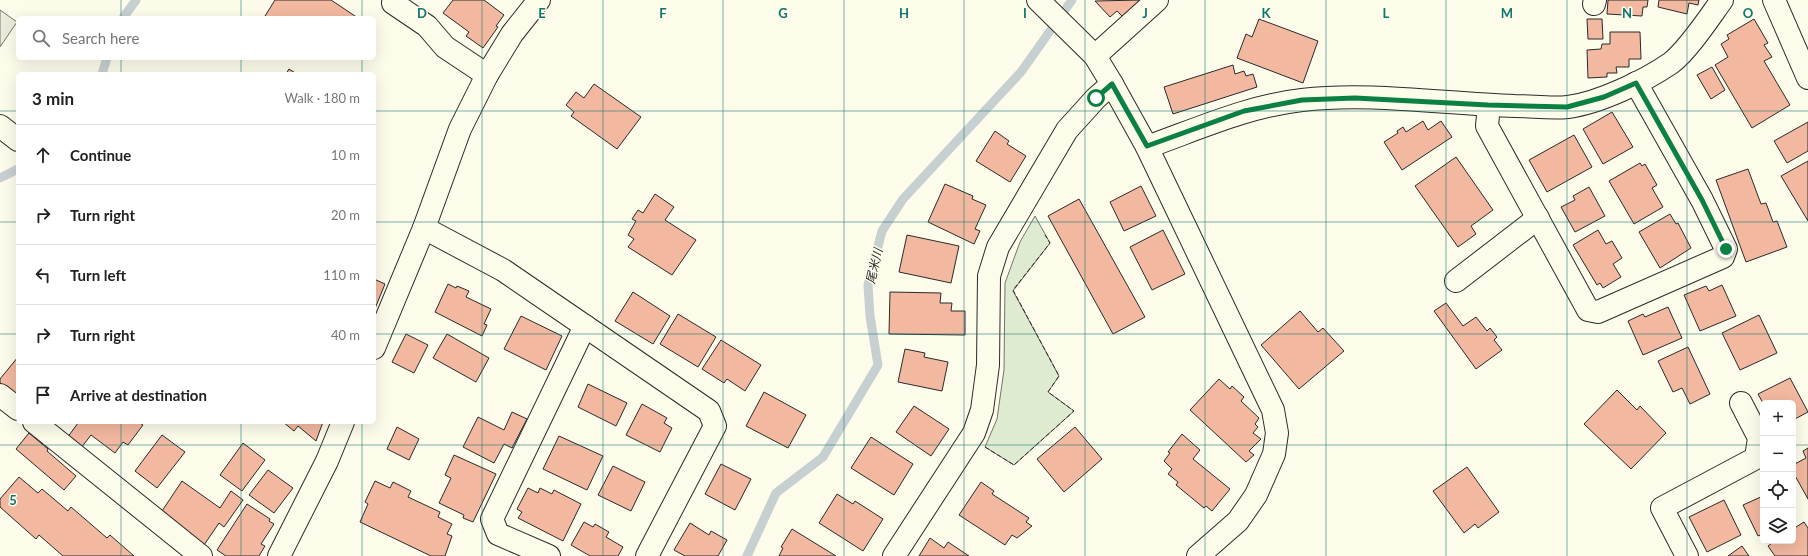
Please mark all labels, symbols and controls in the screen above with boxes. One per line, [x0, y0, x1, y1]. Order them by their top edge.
text: D [417, 5, 427, 21]
text: E [538, 5, 546, 21]
text: F [659, 5, 667, 21]
text: G [778, 5, 788, 21]
text: H [899, 5, 909, 21]
text: I [1023, 5, 1027, 21]
text: J [1142, 5, 1148, 21]
text: K [1262, 5, 1272, 21]
text: L [1383, 5, 1390, 21]
text: M [1501, 5, 1513, 21]
text: N [1622, 5, 1632, 21]
text: O [1743, 5, 1754, 21]
search box [16, 16, 376, 60]
icon: search [30, 27, 52, 49]
text: Search here [62, 29, 139, 47]
text: 3 min [32, 88, 74, 109]
route start [1087, 89, 1105, 107]
text: Walk · 180 m [284, 90, 360, 106]
icon: ahead [32, 144, 54, 166]
text: Continue [70, 146, 131, 164]
text: 10 m [331, 147, 360, 163]
icon: right [32, 204, 54, 226]
text: Turn right [70, 206, 135, 224]
text: 20 m [331, 207, 360, 223]
route end [1717, 240, 1735, 258]
water label: 尾米川 [863, 245, 886, 285]
icon: left [32, 264, 54, 286]
text: Turn left [70, 266, 126, 284]
text: 110 m [323, 267, 360, 283]
icon: right [32, 324, 54, 346]
text: Turn right [70, 326, 135, 344]
text: 40 m [331, 327, 360, 343]
icon: arrive [32, 384, 54, 406]
text: Arrive at destination [70, 386, 207, 404]
map controls [1760, 400, 1796, 544]
button: + [1760, 400, 1796, 436]
button: − [1760, 436, 1796, 472]
button: locate [1760, 472, 1796, 508]
text: 5 [9, 492, 17, 508]
button: layers [1760, 508, 1796, 544]

